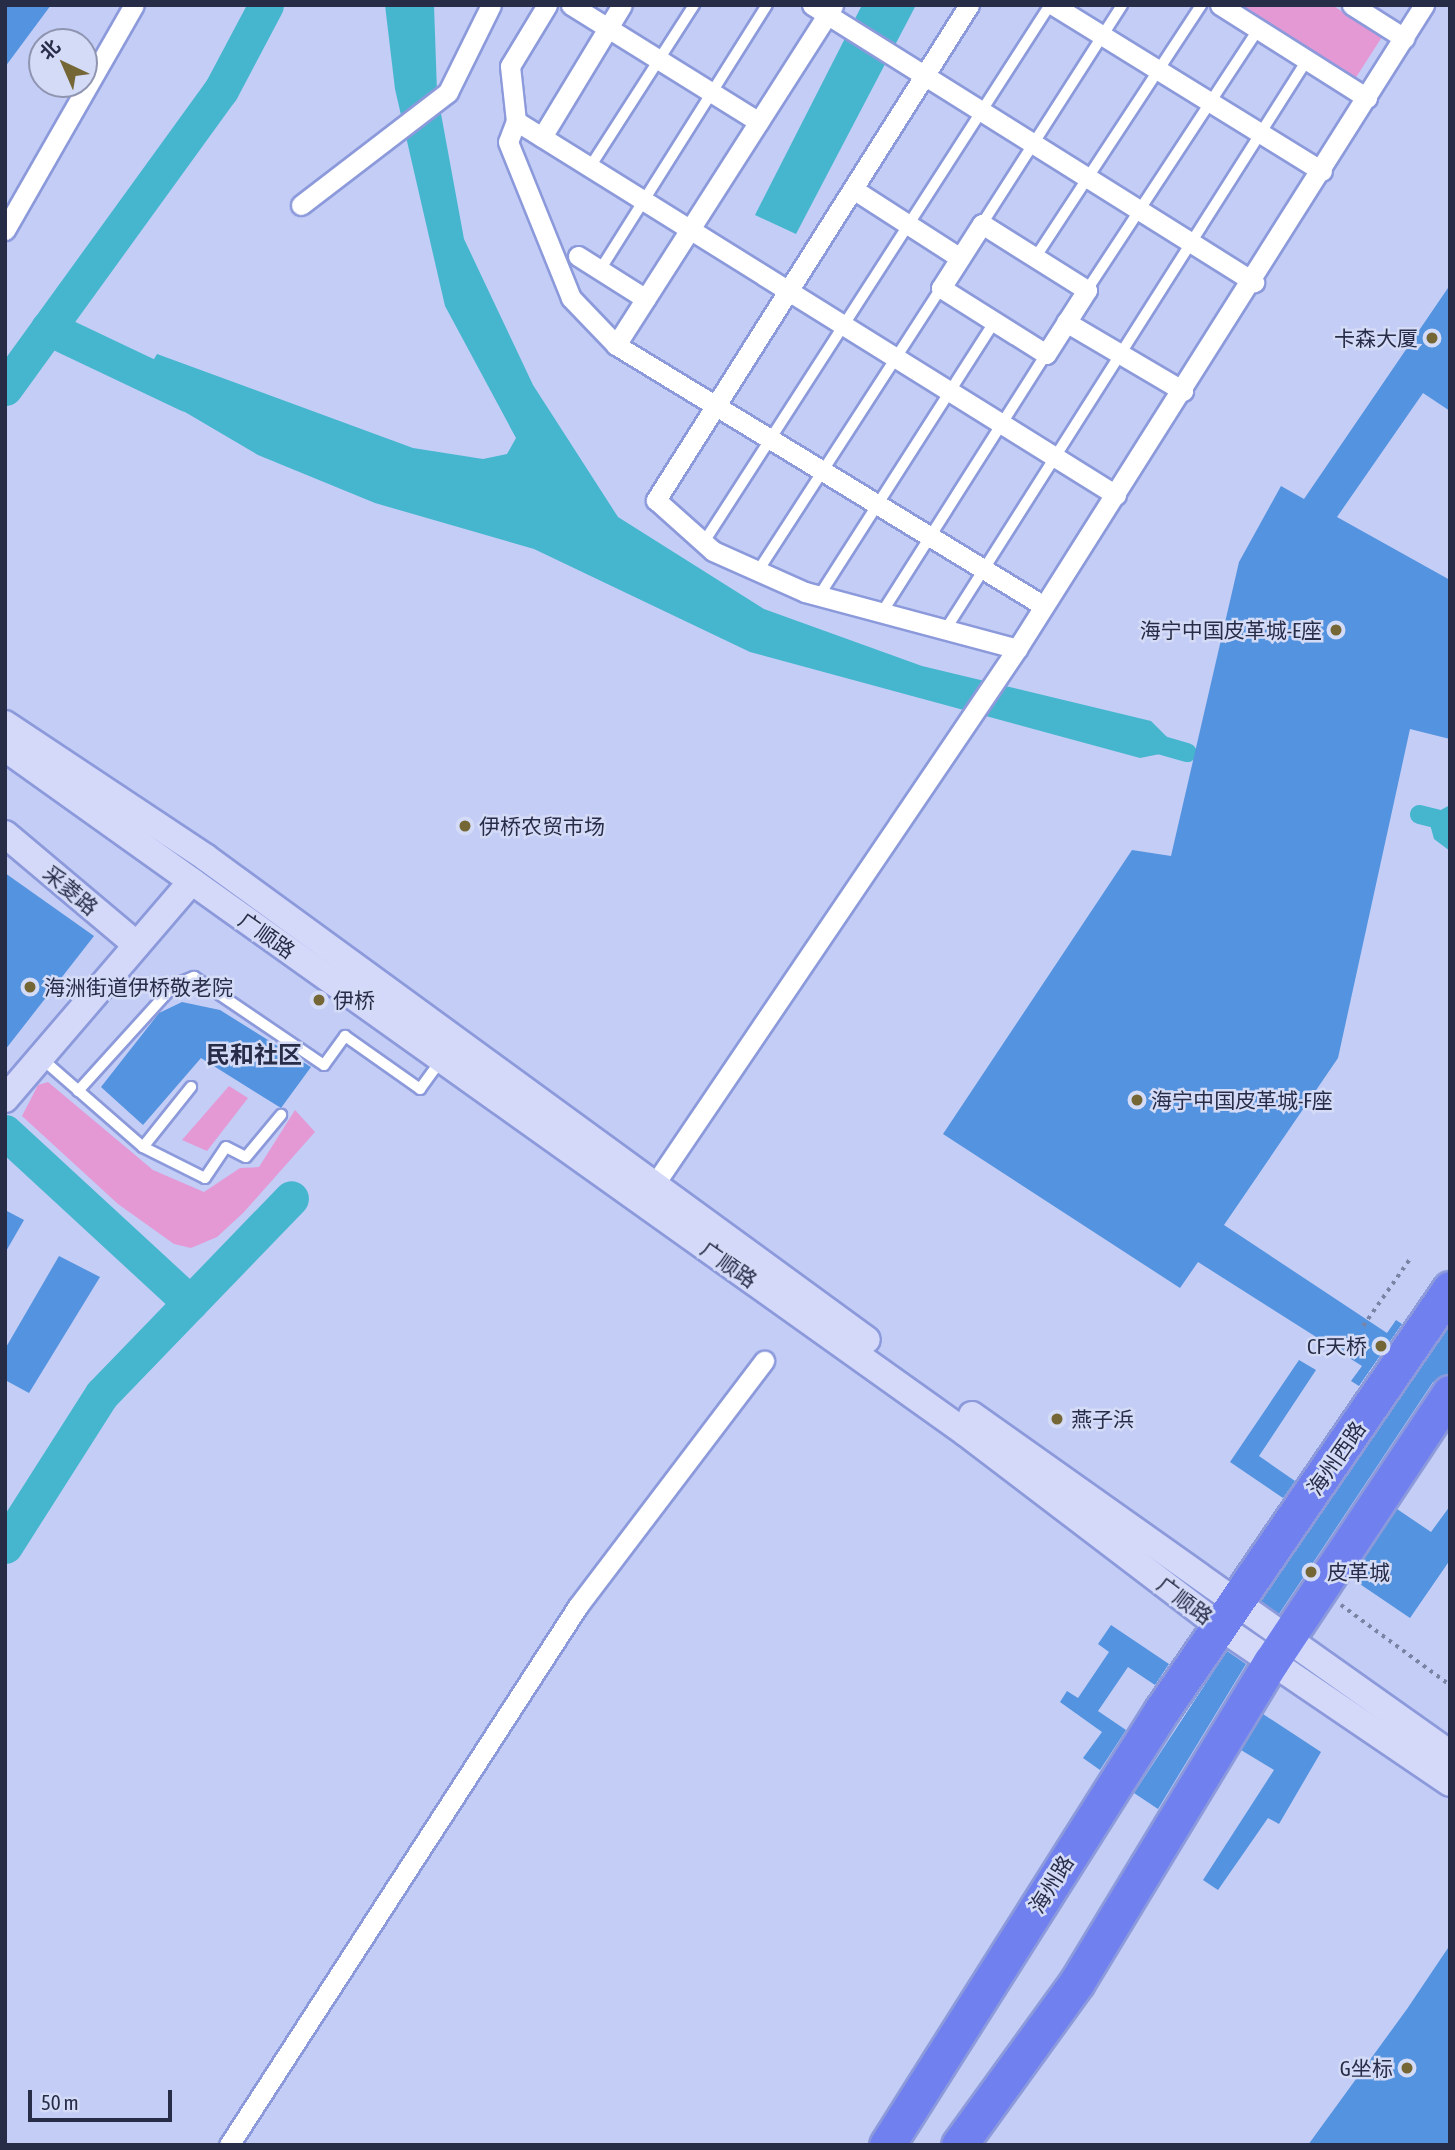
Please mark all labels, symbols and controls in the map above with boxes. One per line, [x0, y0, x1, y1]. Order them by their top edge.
north arrow [28, 28, 98, 98]
text: 北 [35, 35, 64, 64]
place label: 卡森大厦 [1334, 325, 1418, 351]
marker: 卡森大厦 [1424, 330, 1440, 346]
place label: 海宁中国皮革城-E座 [1140, 617, 1322, 643]
marker: 海宁中国皮革城-E座 [1328, 622, 1344, 638]
place label: 伊桥农贸市场 [479, 813, 605, 839]
marker: 伊桥农贸市场 [457, 818, 473, 834]
street label: 采菱路 [39, 860, 103, 920]
street label: 广顺路 [234, 907, 300, 963]
place label: 海洲街道伊桥敬老院 [44, 974, 233, 1000]
marker: 海洲街道伊桥敬老院 [22, 979, 38, 995]
place label: 伊桥 [333, 987, 375, 1013]
marker: 伊桥 [311, 992, 327, 1008]
district label: 民和社区 [206, 1041, 302, 1069]
place label: 海宁中国皮革城-F座 [1151, 1087, 1333, 1113]
marker: 海宁中国皮革城-F座 [1129, 1092, 1145, 1108]
street label: 广顺路 [696, 1236, 762, 1292]
place label: CF天桥 [1307, 1333, 1367, 1359]
marker: CF天桥 [1373, 1338, 1389, 1354]
place label: 燕子浜 [1071, 1406, 1134, 1432]
marker: 燕子浜 [1049, 1411, 1065, 1427]
street label: 海州西路 [1302, 1416, 1370, 1500]
place label: 皮革城 [1327, 1559, 1390, 1585]
marker: 皮革城 [1301, 1562, 1321, 1582]
street label: 广顺路 [1152, 1571, 1218, 1629]
street label: 海州路 [1024, 1851, 1078, 1917]
place label: G坐标 [1340, 2055, 1393, 2081]
marker: G坐标 [1399, 2060, 1415, 2076]
scale bar [32, 2076, 175, 2120]
text: 50 m [41, 2090, 79, 2114]

